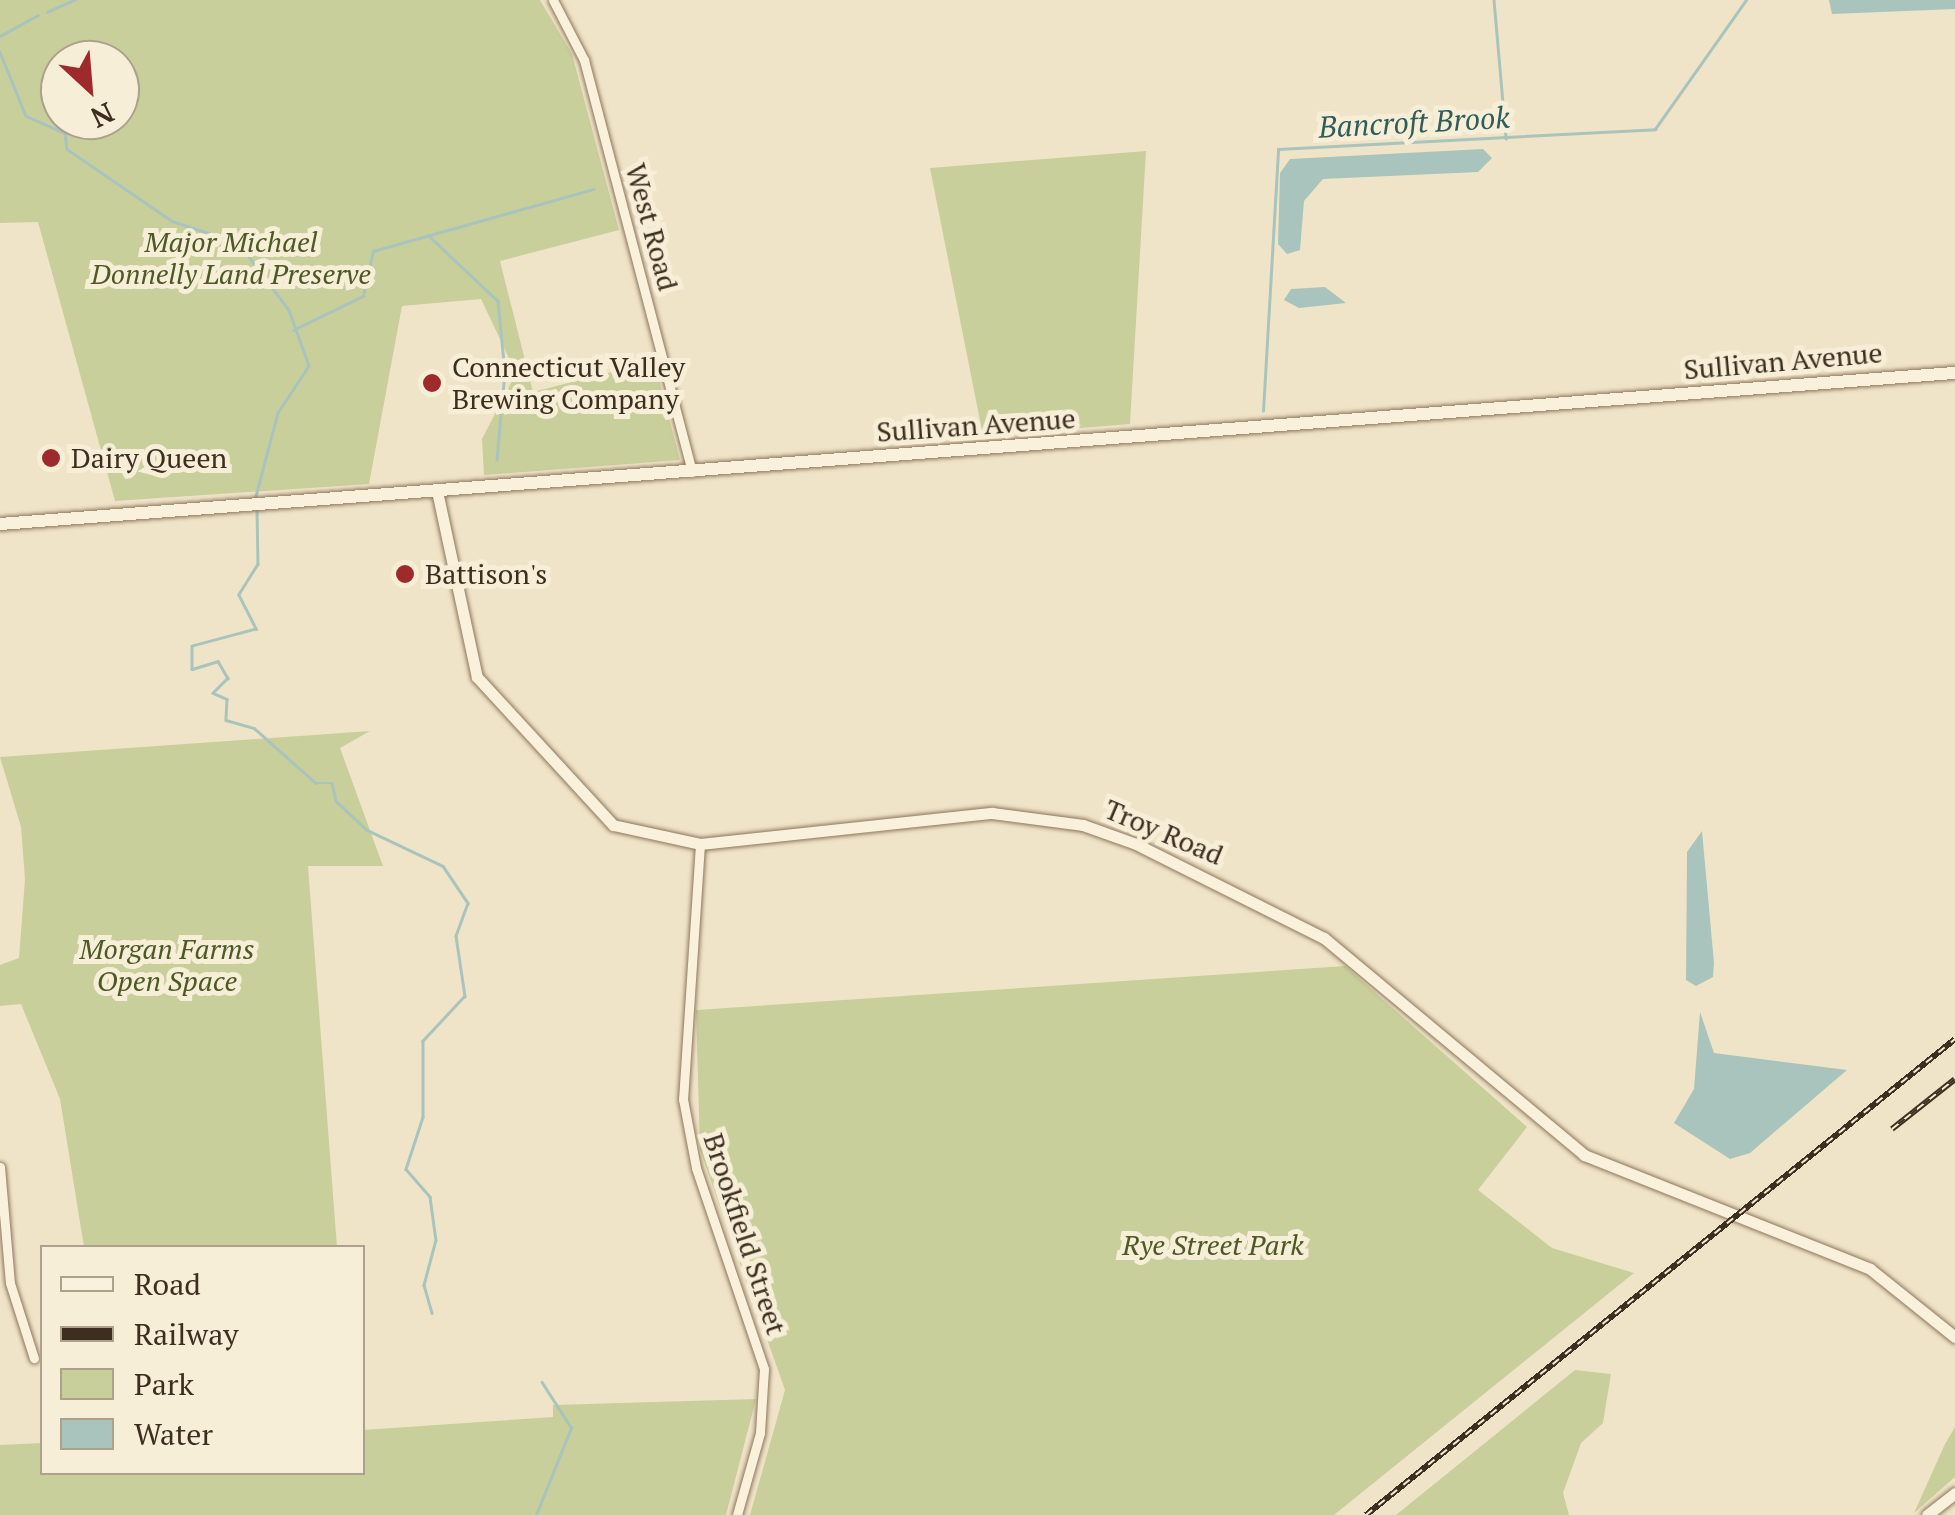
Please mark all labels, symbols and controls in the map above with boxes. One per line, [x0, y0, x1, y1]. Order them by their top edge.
north arrow [40, 40, 140, 140]
text: N [85, 94, 120, 137]
water label: Bancroft Brook [1317, 99, 1511, 145]
street label: West Road [619, 160, 685, 294]
park label: Major Michael Donnelly Land Preserve [91, 225, 371, 291]
street label: Sullivan Avenue [1682, 336, 1884, 386]
place label: Connecticut Valley Brewing Company [452, 350, 686, 416]
marker: Connecticut Valley Brewing Company [421, 372, 443, 394]
street label: Sullivan Avenue [875, 401, 1077, 449]
place label: Dairy Queen [71, 441, 227, 475]
marker: Dairy Queen [40, 447, 62, 469]
place label: Battison's [425, 557, 547, 591]
marker: Battison's [394, 563, 416, 585]
street label: Troy Road [1100, 792, 1228, 872]
park label: Morgan Farms Open Space [80, 932, 254, 998]
street label: Brookfield Street [697, 1129, 793, 1339]
park label: Rye Street Park [1122, 1228, 1304, 1262]
legend [40, 1245, 365, 1475]
text: Road [134, 1264, 201, 1304]
text: Railway [134, 1314, 238, 1354]
text: Park [134, 1364, 194, 1404]
text: Water [134, 1414, 213, 1454]

